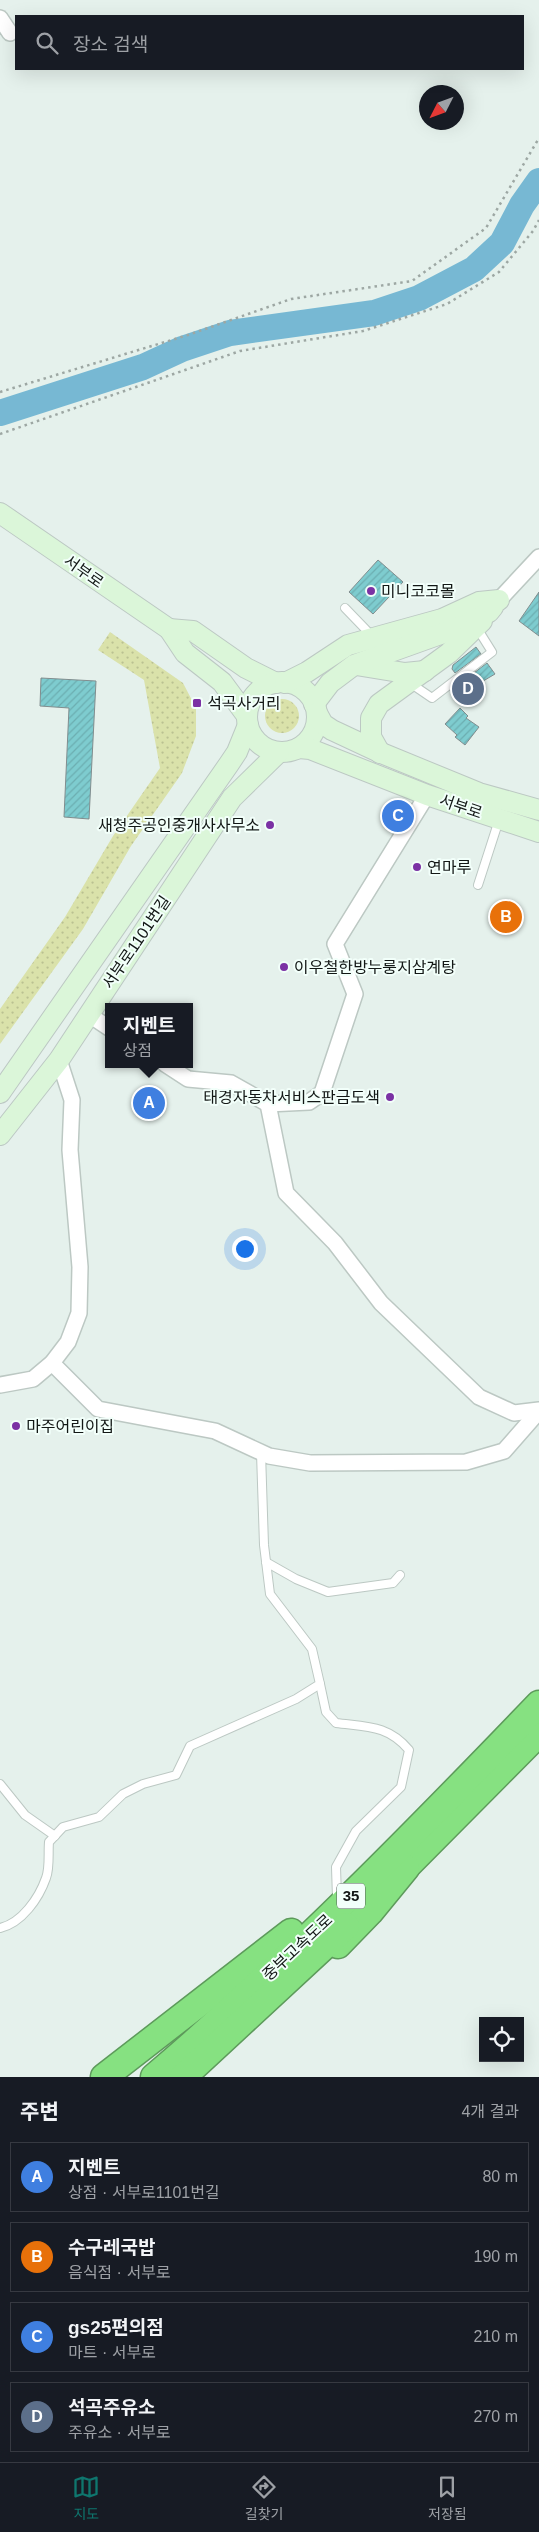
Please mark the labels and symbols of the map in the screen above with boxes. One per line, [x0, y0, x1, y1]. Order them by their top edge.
north arrow [419, 85, 464, 130]
street label: 서부로 [61, 552, 107, 591]
place label: 미니코코몰 [381, 583, 455, 600]
marker: 미니코코몰 [365, 585, 377, 597]
pin: D [452, 670, 484, 708]
place label: 석곡사거리 [207, 695, 281, 712]
marker: 석곡사거리 [191, 697, 203, 709]
street label: 서부로 [437, 791, 485, 822]
pin: C [382, 797, 414, 835]
place label: 새청주공인중개사사무소 [98, 817, 260, 834]
marker: 새청주공인중개사사무소 [264, 819, 276, 831]
place label: 연마루 [427, 859, 471, 876]
marker: 연마루 [411, 861, 423, 873]
street label: 서부로1101번길 [99, 893, 174, 992]
pin: B [490, 898, 522, 936]
place label: 이우철한방누룽지삼계탕 [294, 959, 456, 976]
marker: 이우철한방누룽지삼계탕 [278, 961, 290, 973]
pin: A [133, 1084, 165, 1122]
place label: 태경자동차서비스판금도색 [203, 1089, 380, 1106]
marker: 태경자동차서비스판금도색 [384, 1091, 396, 1103]
your location [232, 1236, 258, 1262]
place label: 마주어린이집 [26, 1418, 114, 1435]
marker: 마주어린이집 [10, 1420, 22, 1432]
road number: 35 [337, 1884, 365, 1908]
street label: 중부고속도로 [259, 1911, 336, 1984]

